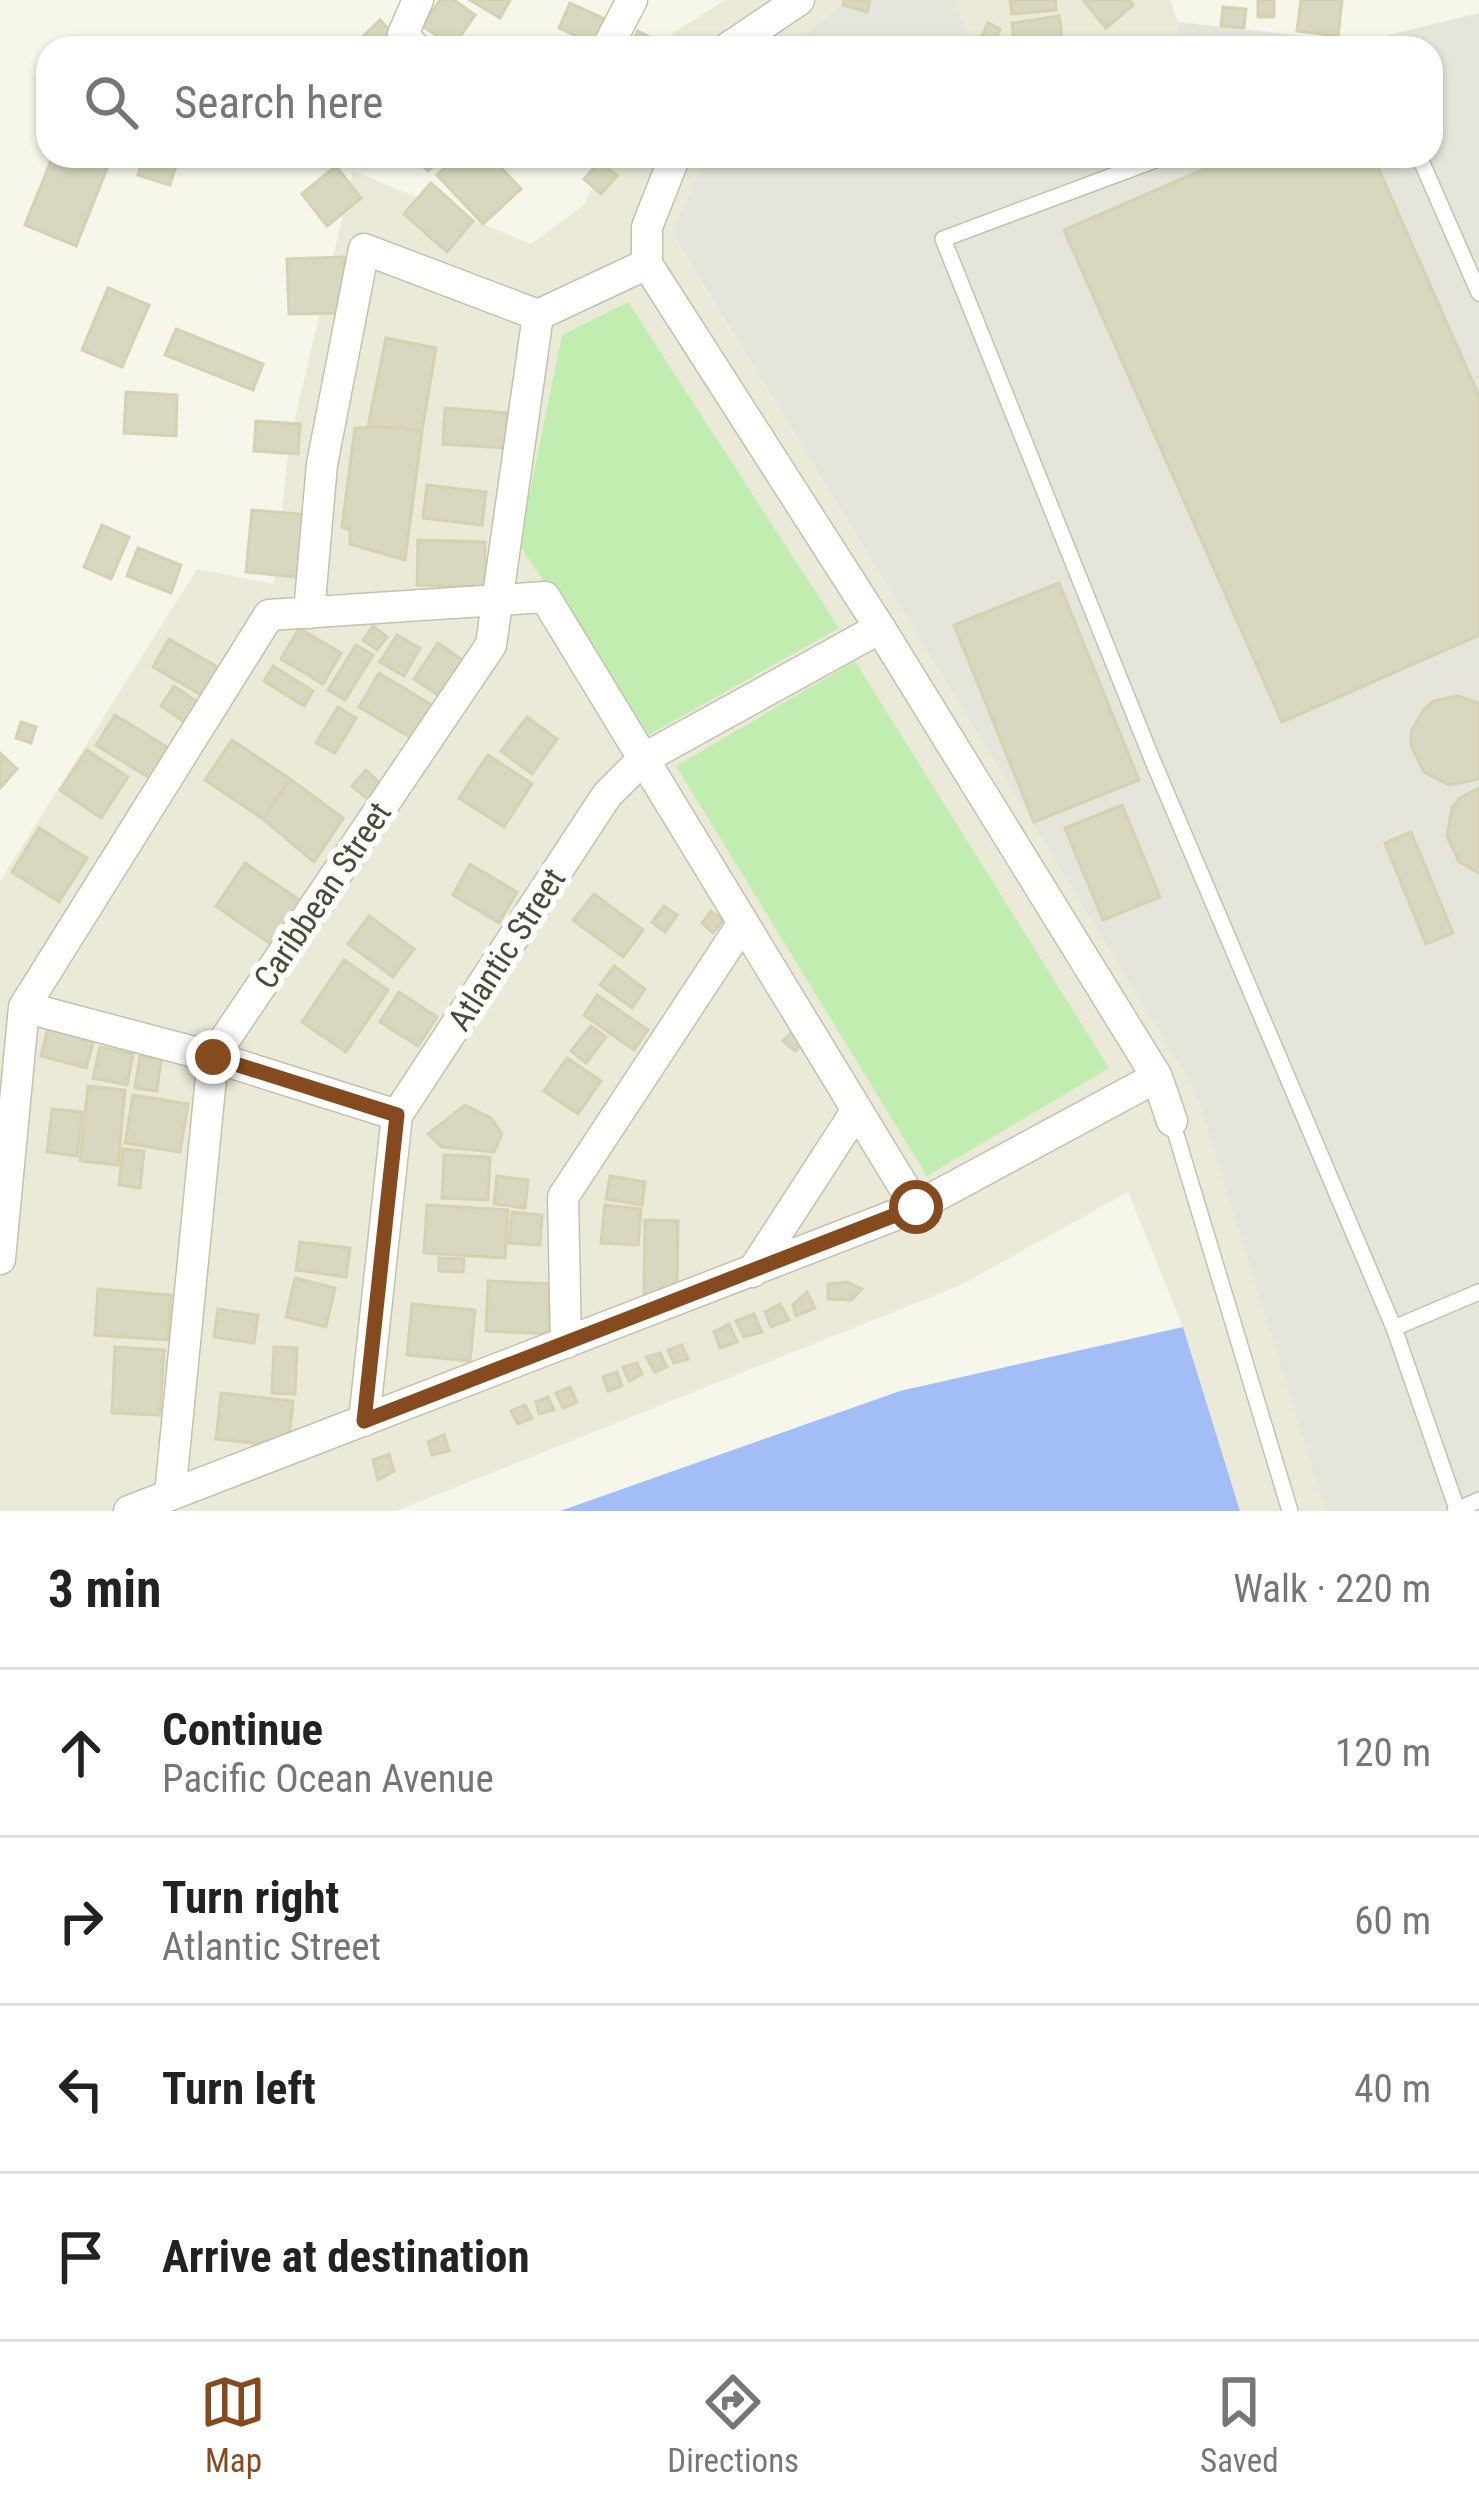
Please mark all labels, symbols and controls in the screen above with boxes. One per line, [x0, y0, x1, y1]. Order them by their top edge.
search box [36, 36, 1443, 168]
icon: search [78, 69, 144, 135]
text: Search here [174, 76, 383, 129]
street label: Caribbean Street [246, 794, 399, 996]
street label: Atlantic Street [440, 861, 573, 1038]
route end [186, 1030, 240, 1084]
route start [889, 1180, 943, 1234]
text: 3 min [48, 1560, 161, 1619]
text: Walk · 220 m [1233, 1566, 1431, 1612]
text: Continue [162, 1703, 323, 1756]
icon: ahead [48, 1720, 114, 1786]
text: 120 m [1335, 1730, 1431, 1776]
text: Pacific Ocean Avenue [162, 1756, 494, 1802]
text: Turn right [162, 1871, 339, 1924]
icon: right [48, 1888, 114, 1954]
text: 60 m [1354, 1898, 1431, 1944]
text: Atlantic Street [162, 1924, 381, 1970]
icon: left [48, 2056, 114, 2122]
text: Turn left [162, 2062, 316, 2115]
text: 40 m [1354, 2066, 1431, 2112]
icon: arrive [48, 2224, 114, 2290]
text: Arrive at destination [162, 2230, 530, 2283]
tab: Map [200, 2369, 266, 2480]
tab: Directions [667, 2369, 799, 2480]
tab: Saved [1200, 2369, 1279, 2480]

